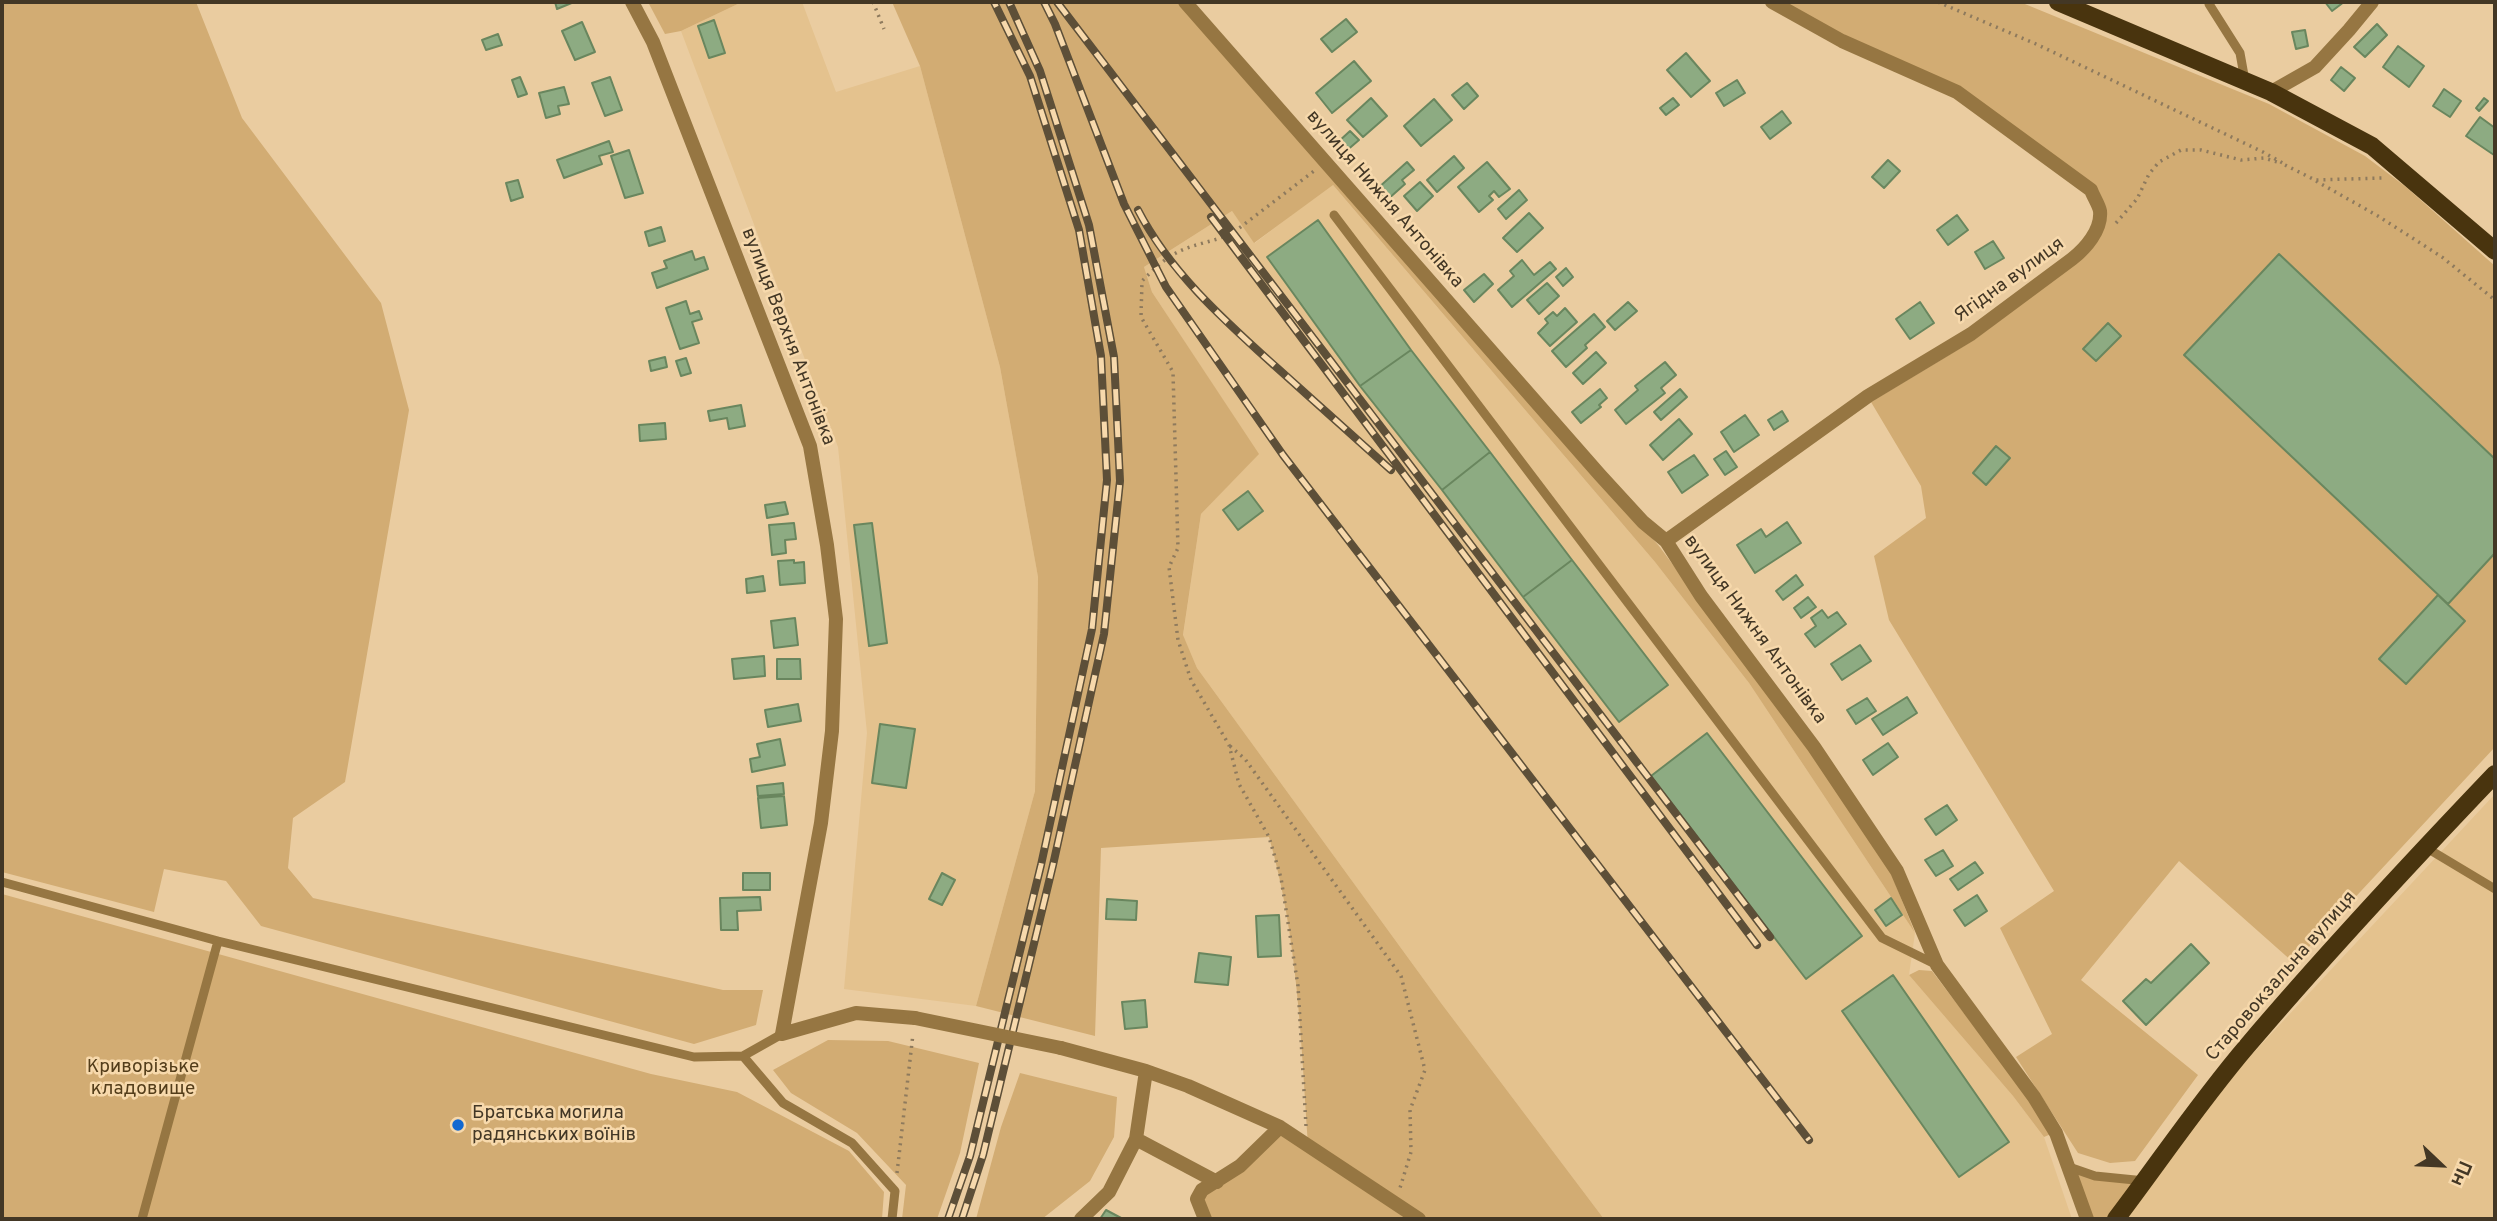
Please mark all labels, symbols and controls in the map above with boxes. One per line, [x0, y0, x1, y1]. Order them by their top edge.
street label: вулиця Нижня Антонівка [1301, 106, 1467, 294]
street label: вулиця Верхня Антонівка [735, 225, 839, 449]
street label: Ягідна вулиця [1951, 233, 2069, 329]
street label: вулиця Нижня Антонівка [1678, 531, 1830, 729]
street label: Старовокзальна вулиця [2202, 887, 2362, 1067]
park label: Криворізьке кладовище [87, 1057, 199, 1101]
place label: Братська могила радянських воїнів [472, 1103, 636, 1147]
marker: Братська могила радянських воїнів [450, 1117, 466, 1133]
north arrow [2406, 1130, 2476, 1200]
text: Пн [2444, 1157, 2476, 1190]

